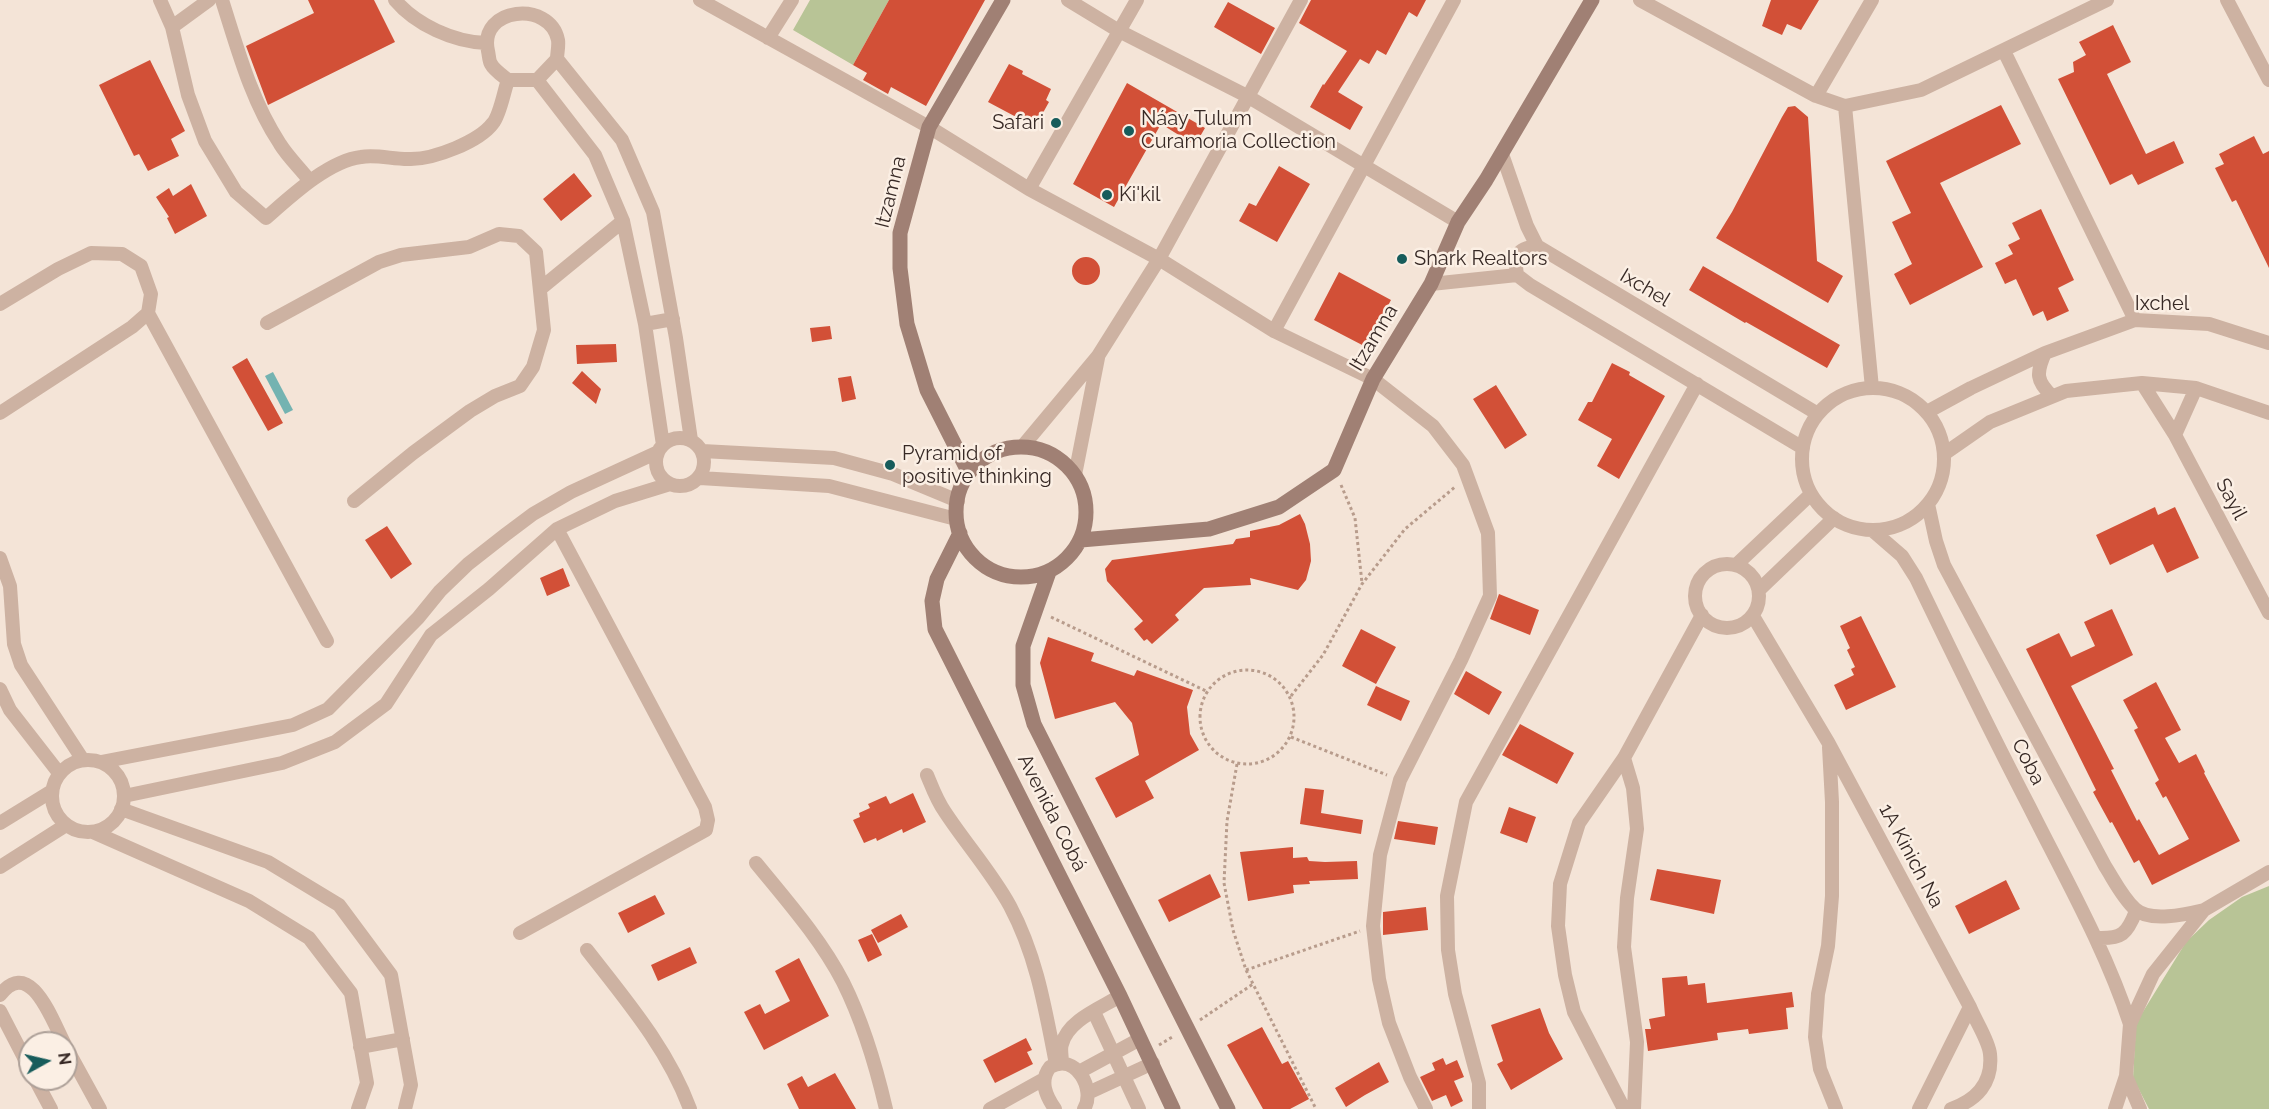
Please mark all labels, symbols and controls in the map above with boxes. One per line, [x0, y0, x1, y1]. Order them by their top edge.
place label: Náay Tulum Curamoria Collection [1141, 107, 1336, 154]
place label: Safari [992, 111, 1044, 135]
marker: Safari [1049, 116, 1063, 130]
marker: Náay Tulum Curamoria Collection [1122, 124, 1136, 138]
street label: Itzamna [870, 154, 912, 230]
place label: Ki'kil [1119, 183, 1161, 207]
marker: Ki'kil [1100, 188, 1114, 202]
place label: Shark Realtors [1414, 247, 1547, 271]
marker: Shark Realtors [1395, 252, 1409, 266]
street label: Ixchel [1616, 264, 1674, 312]
street label: Ixchel [2135, 292, 2189, 316]
street label: Itzamna [1345, 300, 1403, 376]
place label: Pyramid of positive thinking [902, 442, 1052, 489]
marker: Pyramid of positive thinking [883, 458, 897, 472]
street label: Sayil [2210, 474, 2252, 524]
street label: Coba [2006, 735, 2050, 789]
street label: Avenida Cobá [1012, 750, 1092, 876]
street label: 1A Kinich Na [1874, 800, 1948, 912]
north arrow [18, 1031, 78, 1091]
text: N [54, 1051, 75, 1066]

